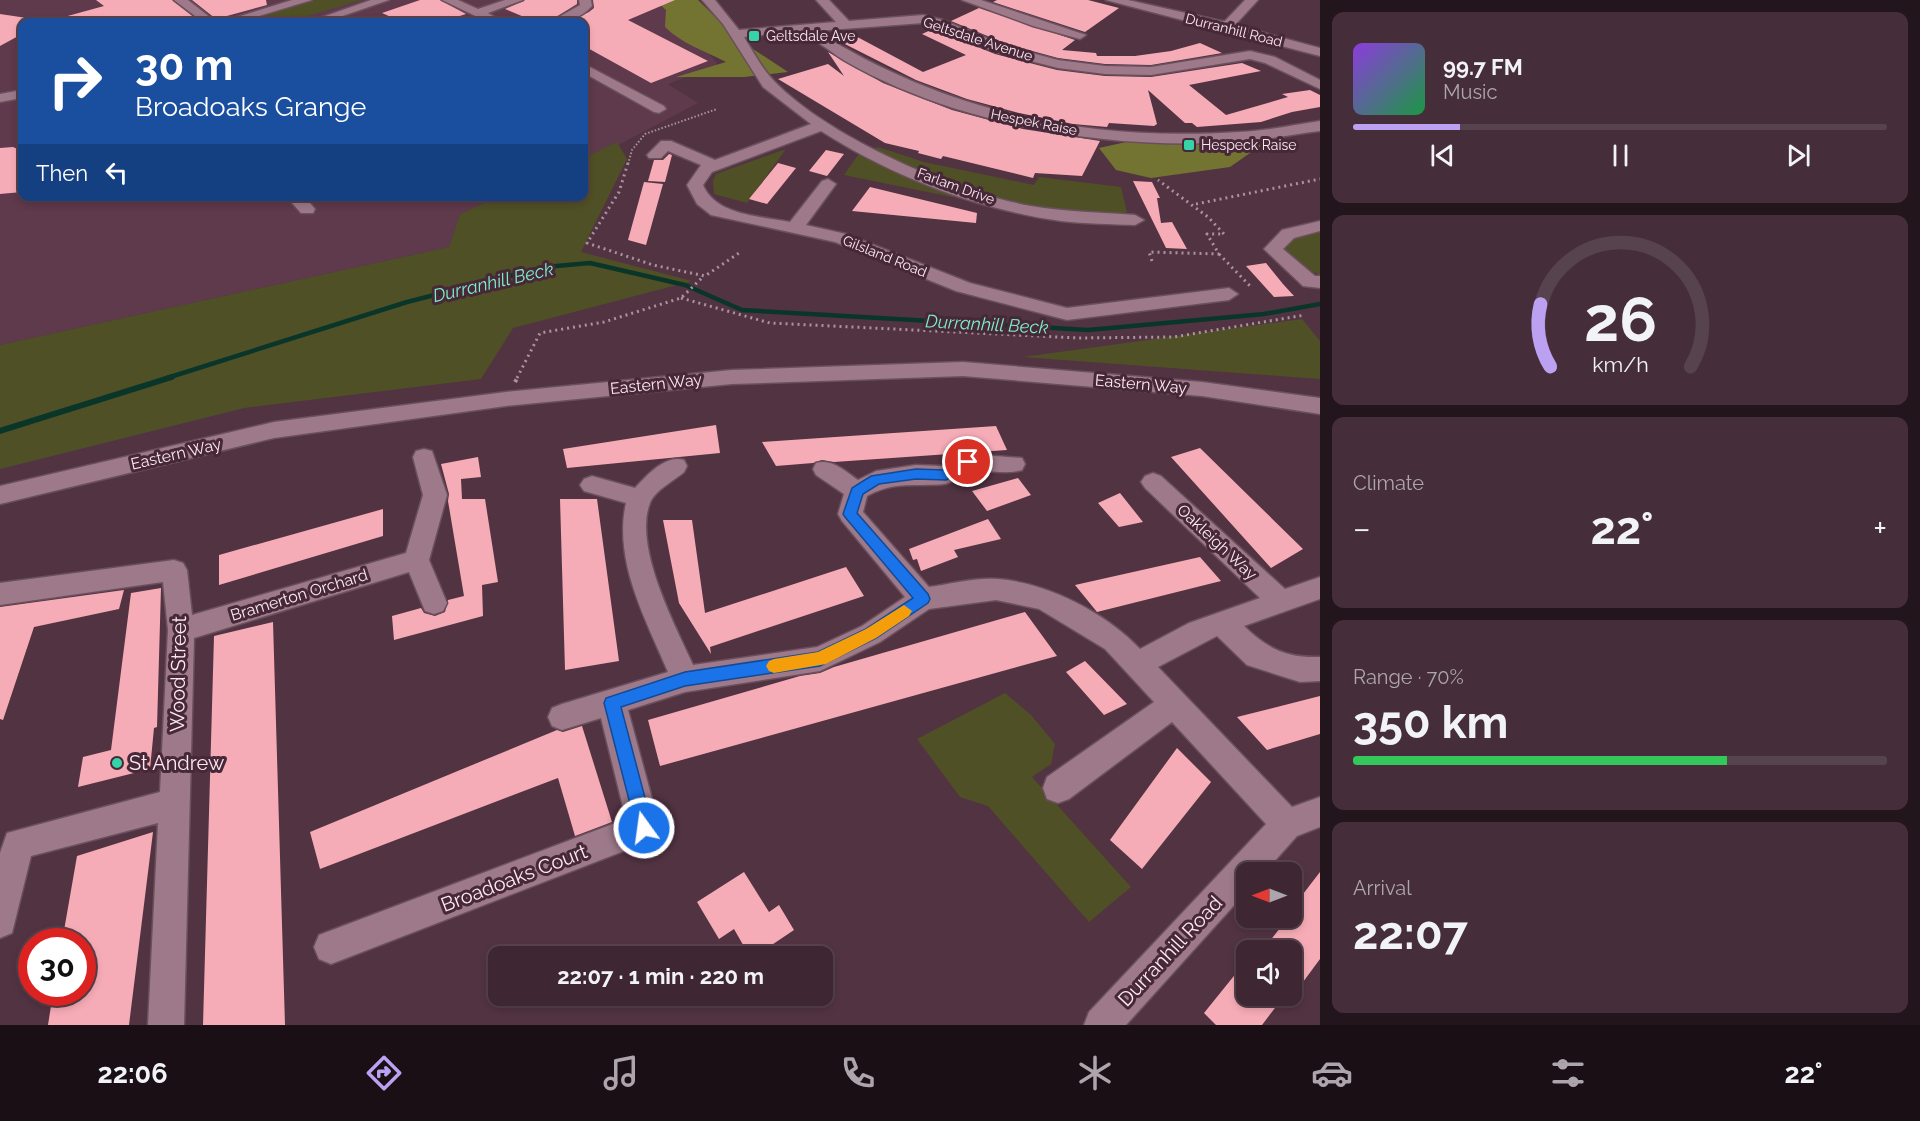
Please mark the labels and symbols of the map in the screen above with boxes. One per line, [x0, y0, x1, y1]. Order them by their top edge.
street label: Durranhill Road [1184, 10, 1284, 50]
street label: Geltsdale Avenue [921, 14, 1035, 64]
place label: Geltsdale Ave [766, 28, 855, 44]
marker: Geltsdale Ave [747, 29, 761, 43]
street label: Hespek Raise [989, 106, 1079, 138]
place label: Hespeck Raise [1201, 137, 1296, 153]
marker: Hespeck Raise [1182, 138, 1196, 152]
street label: Farlam Drive [915, 165, 997, 207]
street label: Gilsland Road [841, 232, 929, 280]
water label: Durranhill Beck [431, 258, 556, 306]
water label: Durranhill Beck [925, 310, 1049, 338]
street label: Eastern Way [609, 370, 703, 398]
street label: Eastern Way [1094, 371, 1188, 398]
street label: Eastern Way [129, 434, 223, 474]
pin [942, 436, 993, 487]
street label: Oakleigh Way [1173, 500, 1261, 584]
street label: Bramerton Orchard [228, 565, 370, 625]
street label: Wood Street [165, 615, 191, 732]
place label: St Andrew [129, 751, 224, 775]
marker: St Andrew [110, 756, 124, 770]
position arrow [612, 796, 676, 860]
street label: Broadoaks Court [438, 839, 591, 917]
north arrow [1236, 862, 1302, 928]
street label: Durranhill Road [1113, 891, 1227, 1011]
speed limit sign: 30 [18, 928, 96, 1006]

